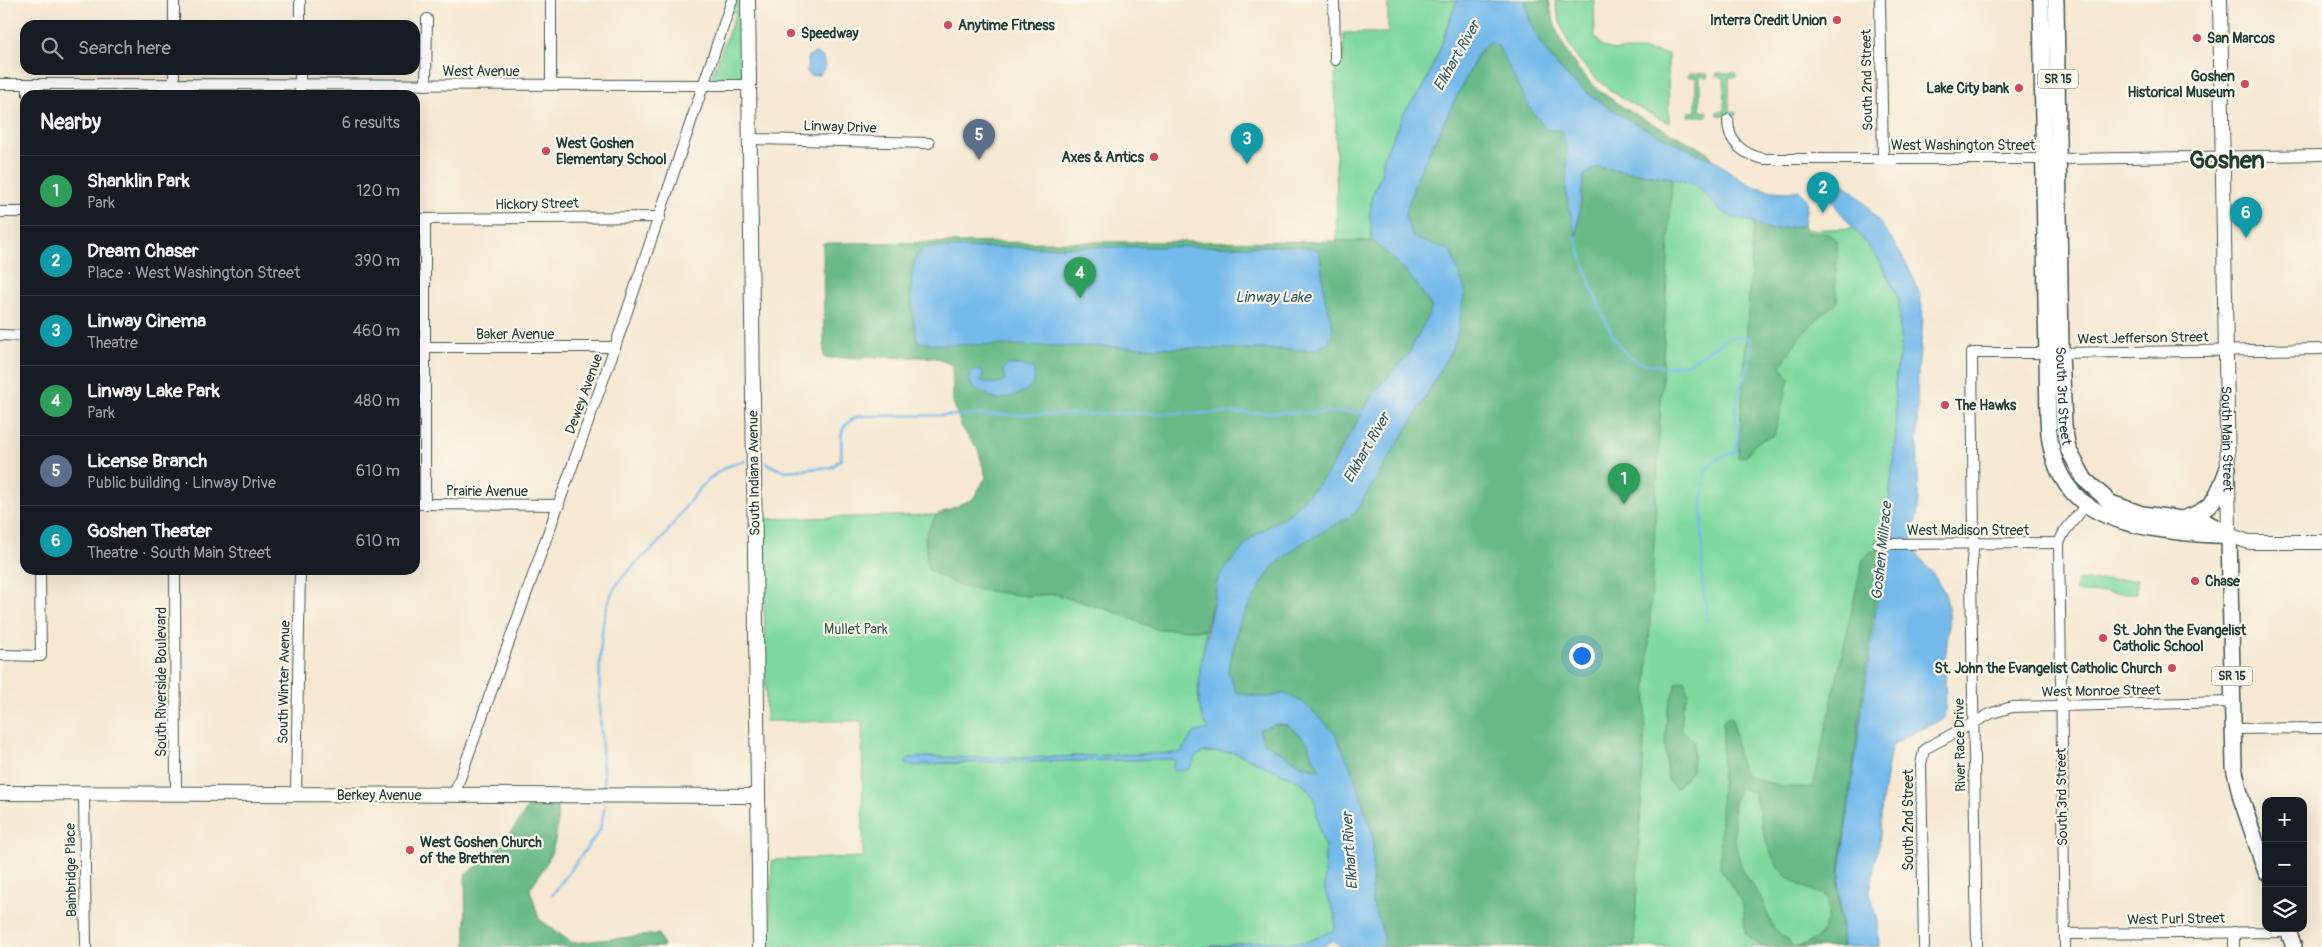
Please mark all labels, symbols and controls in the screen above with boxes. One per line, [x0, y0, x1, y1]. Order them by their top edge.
place label: Interra Credit Union [1710, 12, 1827, 29]
marker: Interra Credit Union [1831, 14, 1843, 26]
water label: Elkhart River [1429, 16, 1485, 94]
place label: Anytime Fitness [958, 17, 1056, 34]
marker: Anytime Fitness [942, 19, 954, 31]
search box [20, 20, 420, 75]
place label: Speedway [801, 25, 858, 42]
marker: Speedway [785, 27, 797, 39]
street label: South 2nd Street [1858, 29, 1876, 131]
place label: San Marcos [2207, 30, 2275, 47]
marker: San Marcos [2191, 32, 2203, 44]
icon: search [38, 34, 66, 62]
text: Search here [78, 36, 171, 60]
street label: West Avenue [443, 63, 520, 80]
place label: Goshen Historical Museum [2127, 68, 2236, 101]
road number: SR 15 [2038, 70, 2078, 88]
marker: Goshen Historical Museum [2239, 78, 2251, 90]
place label: Lake City bank [1926, 80, 2009, 97]
marker: Lake City bank [2013, 82, 2025, 94]
text: Nearby [40, 109, 101, 136]
text: 6 results [342, 113, 400, 133]
street label: Linway Drive [803, 117, 877, 137]
pin: 5 [963, 119, 995, 160]
pin: 3 [1231, 123, 1263, 164]
place label: West Goshen Elementary School [556, 135, 667, 168]
street label: West Washington Street [1891, 137, 2036, 154]
marker: West Goshen Elementary School [540, 145, 552, 157]
district label: Goshen [2189, 146, 2265, 175]
place label: Axes & Antics [1062, 149, 1145, 166]
marker: Axes & Antics [1148, 151, 1160, 163]
text: Shanklin Park [87, 169, 190, 193]
pin: 2 [1807, 172, 1839, 213]
text: 1 [53, 181, 59, 201]
text: 120 m [356, 181, 400, 201]
text: Park [87, 193, 115, 213]
street label: Hickory Street [495, 195, 579, 213]
pin: 6 [2230, 197, 2262, 238]
text: Dream Chaser [87, 239, 199, 263]
text: 2 [52, 251, 60, 271]
text: 390 m [354, 251, 400, 271]
pin: 4 [1064, 257, 1096, 298]
text: Place · West Washington Street [87, 263, 300, 283]
water label: Linway Lake [1235, 288, 1312, 307]
text: Linway Cinema [87, 309, 206, 333]
text: 3 [52, 321, 60, 341]
text: 460 m [353, 321, 400, 341]
street label: Baker Avenue [476, 326, 554, 343]
street label: West Jefferson Street [2077, 328, 2209, 348]
text: Theatre [87, 333, 138, 353]
street label: South 3rd Street [2052, 347, 2076, 447]
street label: Dewey Avenue [562, 351, 606, 436]
text: Linway Lake Park [87, 379, 220, 403]
street label: South Main Street [2218, 386, 2237, 492]
text: 4 [51, 391, 61, 411]
text: 480 m [354, 391, 400, 411]
place label: The Hawks [1954, 397, 2017, 414]
marker: The Hawks [1939, 399, 1951, 411]
text: Park [87, 403, 115, 423]
water label: Elkhart River [1339, 408, 1395, 486]
street label: South Indiana Avenue [744, 410, 764, 536]
text: License Branch [87, 449, 207, 473]
text: 5 [52, 461, 60, 481]
text: 610 m [356, 461, 400, 481]
pin: 1 [1608, 463, 1640, 504]
text: Public building · Linway Drive [87, 473, 276, 493]
street label: Prairie Avenue [446, 483, 528, 500]
water label: Goshen Millrace [1867, 499, 1897, 601]
text: Goshen Theater [87, 519, 212, 543]
street label: West Madison Street [1907, 522, 2030, 539]
text: 6 [51, 531, 61, 551]
text: 610 m [356, 531, 400, 551]
text: Theatre · South Main Street [87, 543, 271, 563]
place label: Chase [2205, 573, 2241, 590]
marker: Chase [2189, 575, 2201, 587]
street label: South Riverside Boulevard [153, 607, 170, 757]
street label: South Winter Avenue [274, 620, 294, 744]
park label: Mullet Park [824, 621, 888, 638]
place label: St. John the Evangelist Catholic School [2113, 622, 2246, 655]
marker: St. John the Evangelist Catholic School [2097, 632, 2109, 644]
your location [1569, 643, 1595, 669]
place label: St. John the Evangelist Catholic Church [1935, 660, 2162, 677]
marker: St. John the Evangelist Catholic Church [2166, 662, 2178, 674]
road number: SR 15 [2212, 666, 2252, 686]
street label: West Monroe Street [2041, 681, 2161, 701]
street label: River Race Drive [1951, 698, 1969, 792]
street label: South 3rd Street [2053, 747, 2071, 846]
street label: South 2nd Street [1900, 769, 1917, 871]
street label: Berkey Avenue [337, 787, 421, 804]
map controls [2262, 797, 2307, 932]
button: + [2262, 797, 2307, 842]
water label: Elkhart River [1338, 810, 1362, 890]
street label: Bainbridge Place [62, 823, 80, 917]
place label: West Goshen Church of the Brethren [419, 834, 542, 867]
button: − [2262, 842, 2307, 887]
marker: West Goshen Church of the Brethren [404, 844, 416, 856]
button: layers [2262, 887, 2307, 932]
street label: West Purl Street [2127, 910, 2225, 928]

